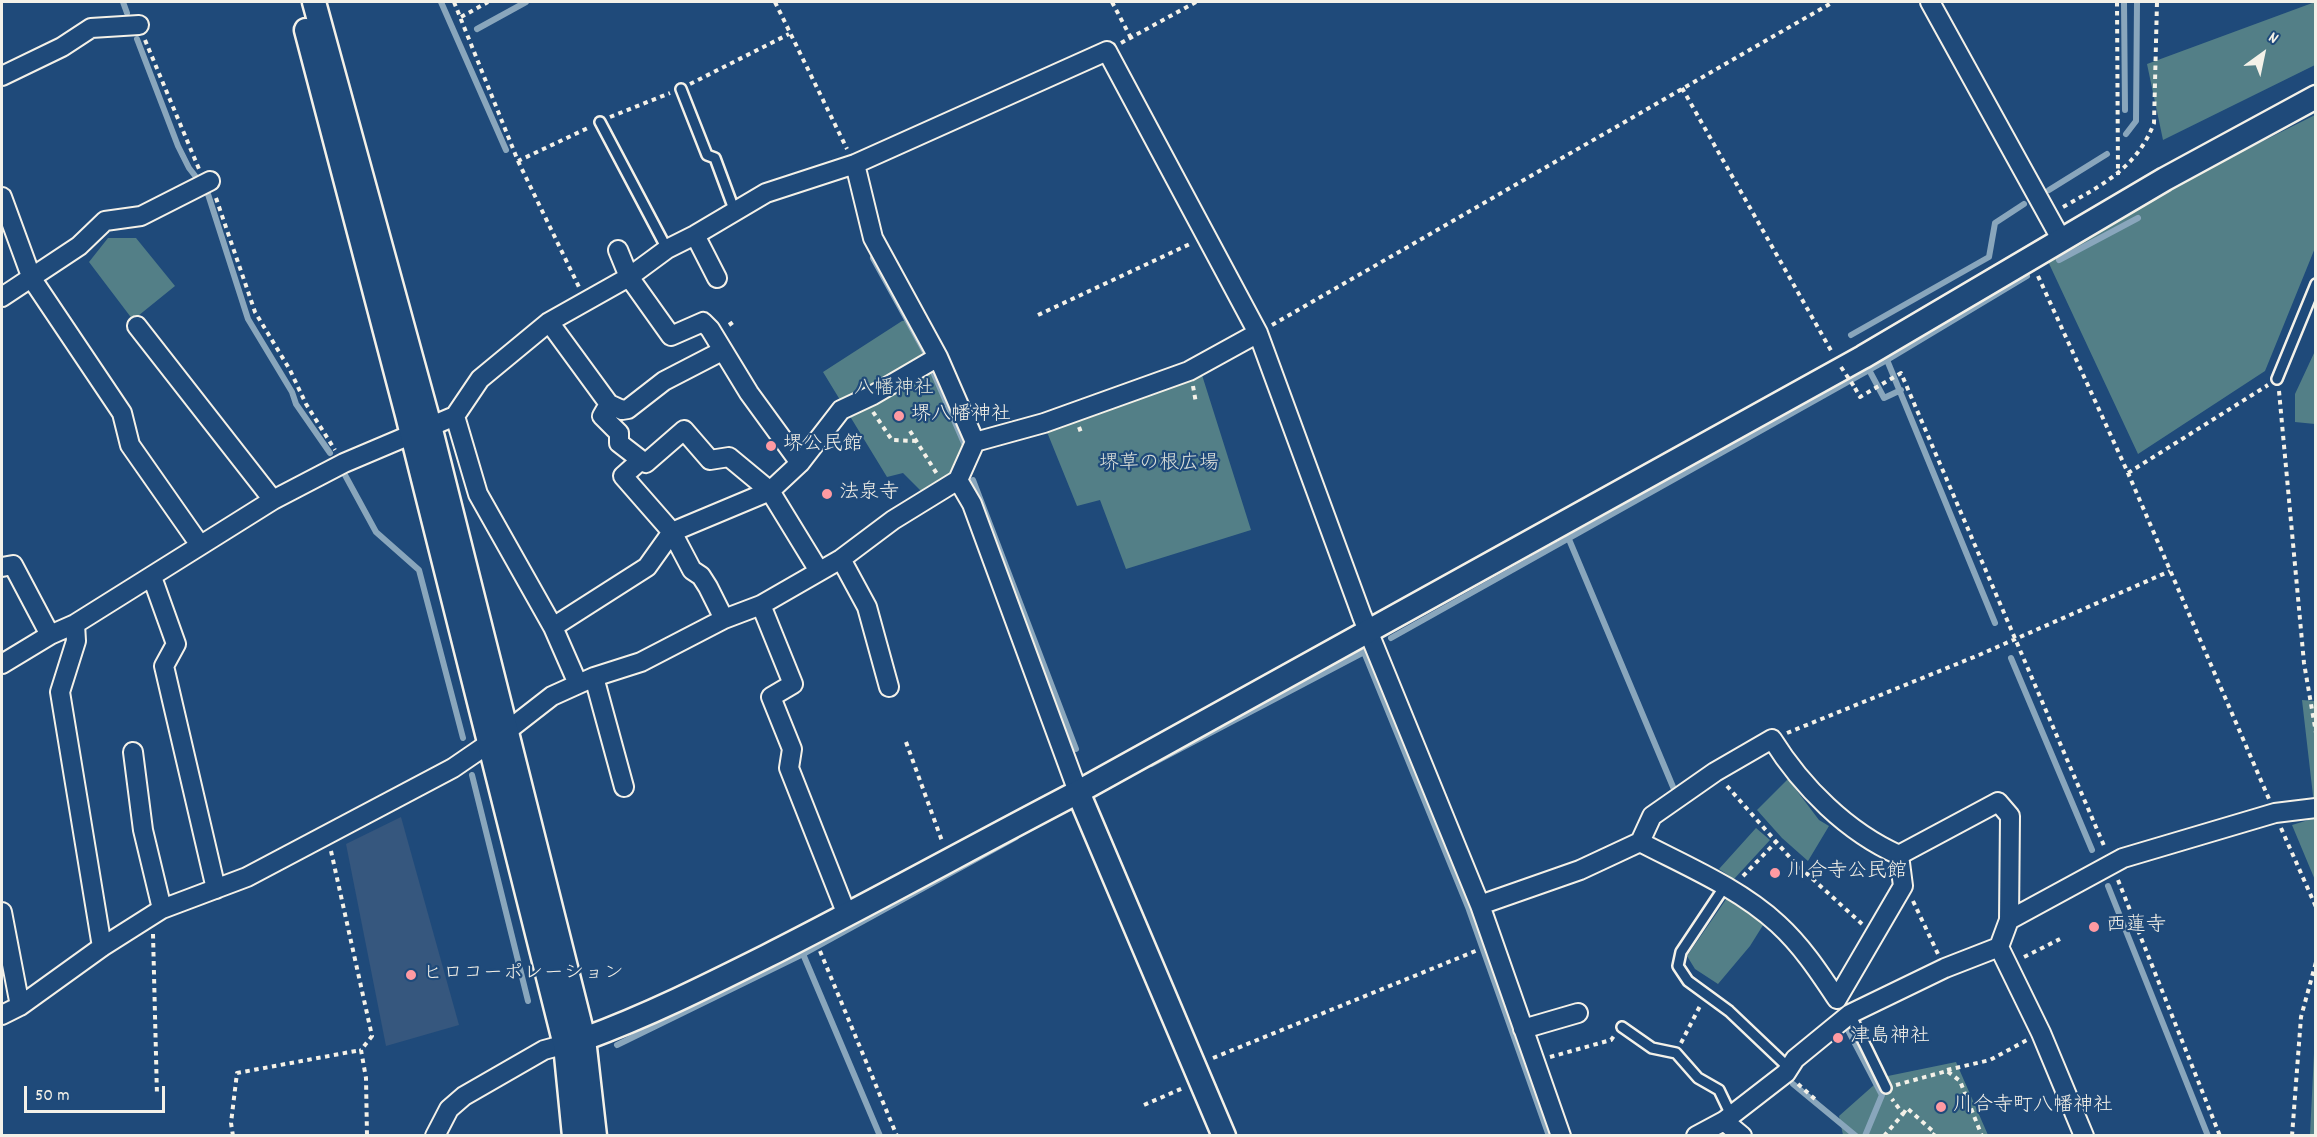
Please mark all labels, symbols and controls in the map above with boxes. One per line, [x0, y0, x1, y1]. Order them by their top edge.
north arrow [2233, 24, 2293, 84]
text: N [2263, 27, 2283, 50]
park label: 八幡神社 [854, 378, 934, 402]
place label: 堺八幡神社 [911, 404, 1011, 428]
marker: 堺八幡神社 [892, 409, 906, 423]
place label: 堺公民館 [783, 434, 863, 458]
marker: 堺公民館 [764, 439, 778, 453]
park label: 堺草の根広場 [1099, 453, 1219, 477]
place label: 法泉寺 [839, 482, 899, 506]
marker: 法泉寺 [820, 487, 834, 501]
place label: 川合寺公民館 [1787, 861, 1907, 885]
marker: 川合寺公民館 [1768, 866, 1782, 880]
place label: 西蓮寺 [2106, 915, 2166, 939]
marker: 西蓮寺 [2087, 920, 2101, 934]
place label: ヒロコーポレーション [423, 963, 624, 987]
marker: ヒロコーポレーション [404, 968, 418, 982]
place label: 津島神社 [1850, 1026, 1930, 1050]
marker: 津島神社 [1831, 1031, 1845, 1045]
scale bar [27, 1074, 168, 1112]
text: 50 m [35, 1084, 70, 1109]
place label: 川合寺町八幡神社 [1953, 1095, 2113, 1119]
marker: 川合寺町八幡神社 [1934, 1100, 1948, 1114]

